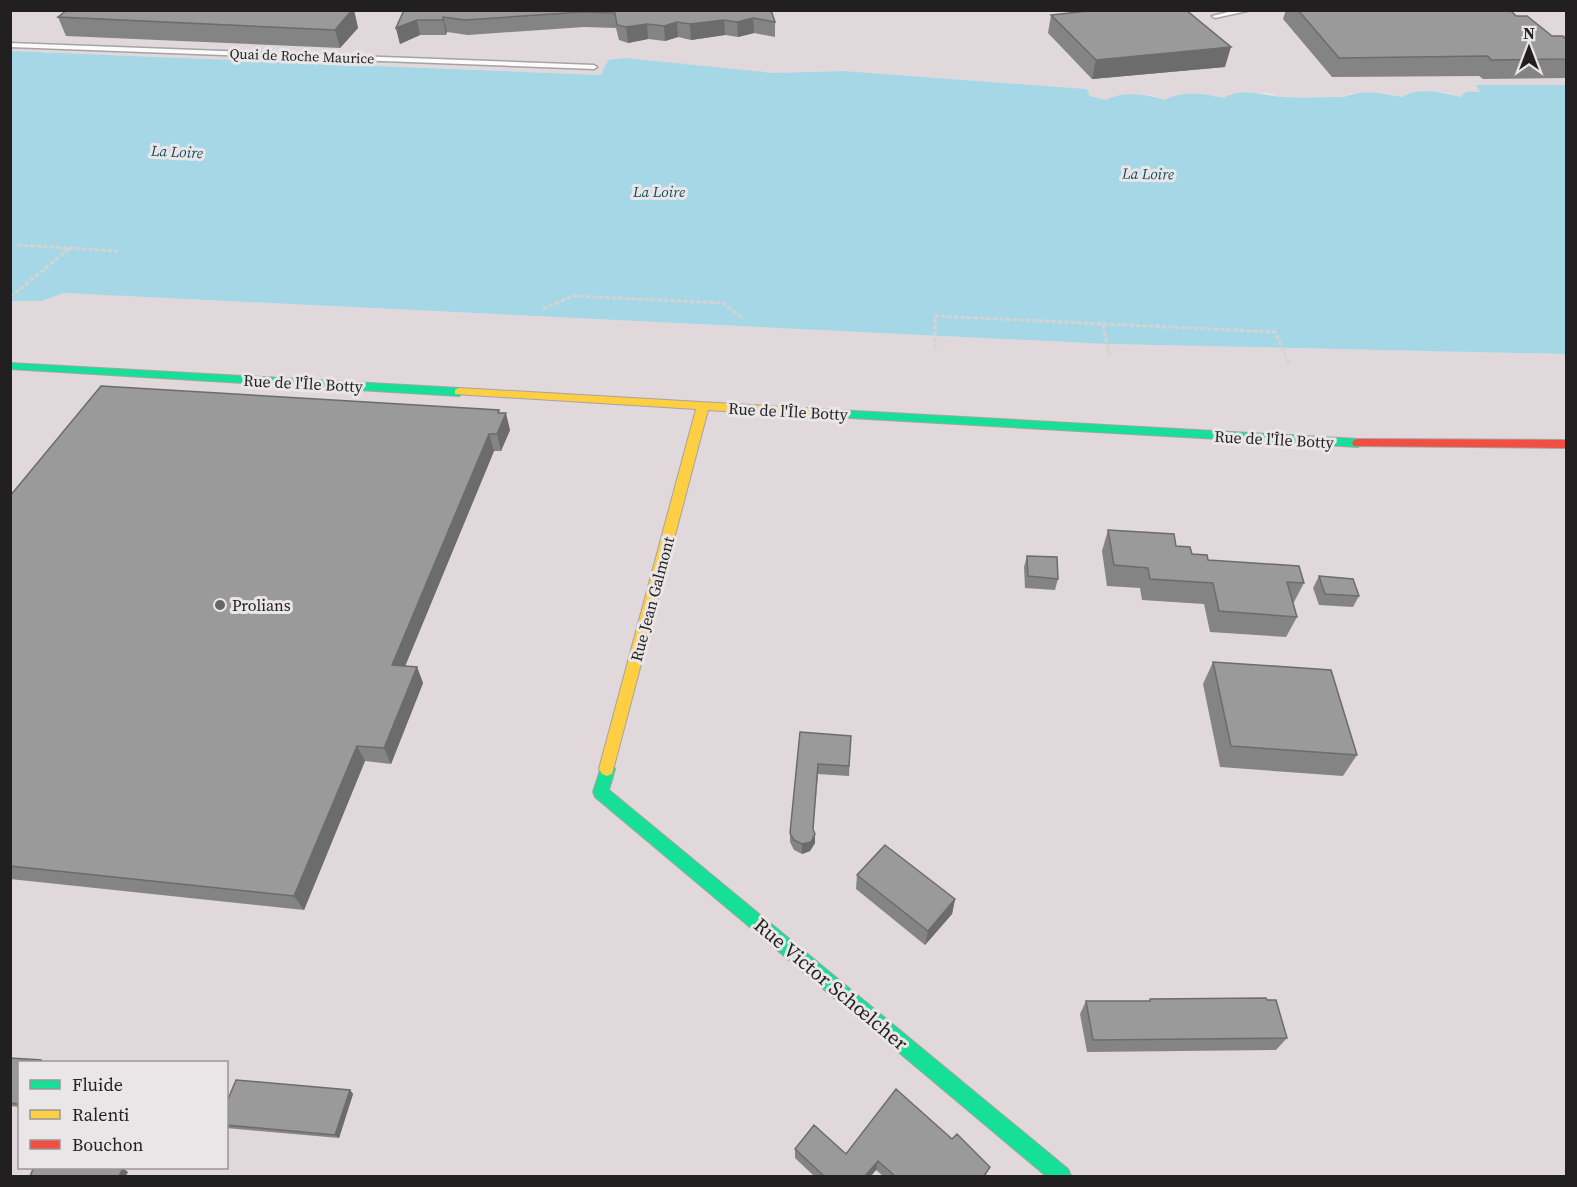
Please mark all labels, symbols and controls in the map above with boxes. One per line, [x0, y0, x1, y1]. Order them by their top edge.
north arrow [1499, 18, 1559, 78]
text: N [1523, 22, 1535, 44]
street label: Quai de Roche Maurice [229, 43, 375, 69]
water label: La Loire [150, 140, 204, 163]
water label: La Loire [1121, 163, 1174, 184]
water label: La Loire [632, 181, 685, 202]
street label: Rue de l'Île Botty [243, 369, 364, 397]
street label: Rue de l'Île Botty [728, 397, 849, 425]
street label: Rue de l'Île Botty [1214, 425, 1335, 453]
street label: Rue Jean Galmont [625, 533, 679, 664]
place label: Prolians [232, 594, 291, 616]
marker: Prolians [213, 598, 227, 612]
street label: Rue Victor Schœlcher [748, 911, 914, 1057]
legend [18, 1061, 228, 1169]
text: Fluide [72, 1072, 123, 1097]
text: Ralenti [72, 1102, 129, 1127]
text: Bouchon [72, 1132, 144, 1157]

